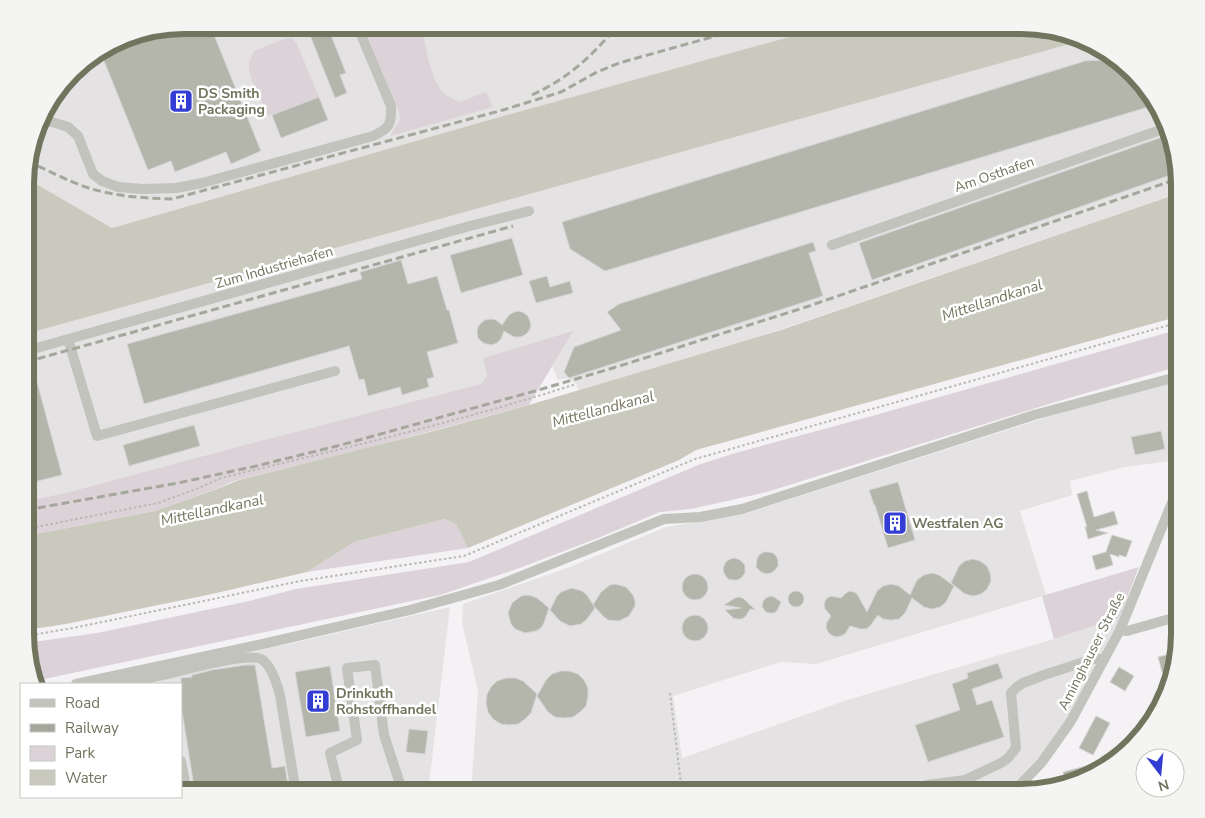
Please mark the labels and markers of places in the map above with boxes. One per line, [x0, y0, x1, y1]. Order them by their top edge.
place label: DS Smith Packaging [198, 84, 265, 119]
building icon: DS Smith Packaging [168, 88, 194, 114]
building icon: Westfalen AG [882, 510, 908, 536]
place label: Westfalen AG [912, 514, 1004, 533]
place label: Drinkuth Rohstoffhandel [336, 684, 437, 719]
building icon: Drinkuth Rohstoffhandel [305, 688, 331, 714]

